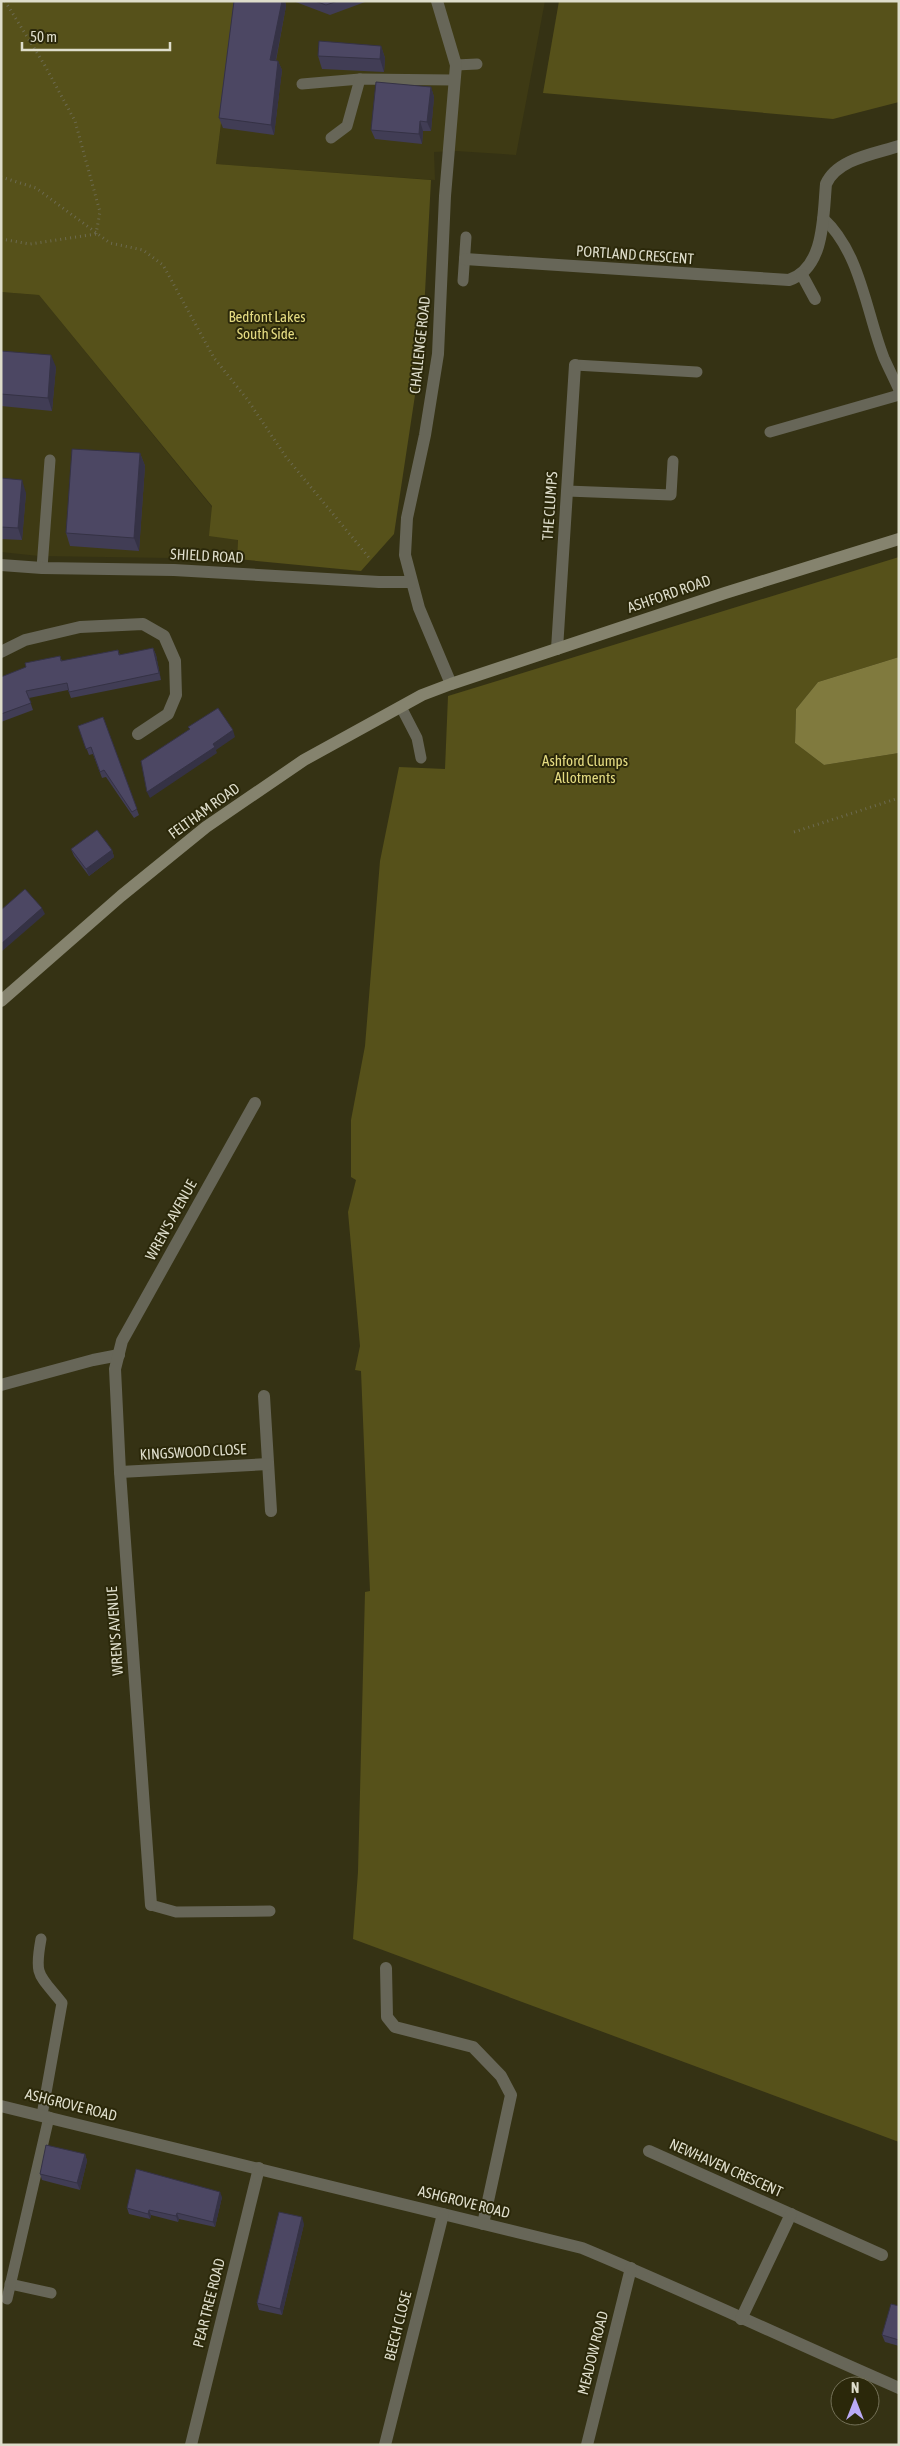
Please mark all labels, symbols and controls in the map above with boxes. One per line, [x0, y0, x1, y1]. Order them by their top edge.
scale bar [22, 20, 170, 52]
text: 50 m [30, 28, 57, 45]
street label: PORTLAND CRESCENT [575, 242, 695, 267]
street label: CHALLENGE ROAD [406, 295, 433, 395]
park label: Bedfont Lakes South Side. [229, 308, 305, 342]
street label: THE CLUMPS [539, 471, 560, 541]
street label: SHIELD ROAD [170, 545, 244, 566]
street label: ASHFORD ROAD [625, 571, 713, 616]
park label: Ashford Clumps Allotments [542, 752, 628, 786]
street label: FELTHAM ROAD [165, 779, 242, 842]
street label: WREN'S AVENUE [141, 1176, 200, 1263]
street label: KINGSWOOD CLOSE [139, 1440, 247, 1463]
street label: WREN'S AVENUE [103, 1585, 126, 1676]
street label: ASHGROVE ROAD [23, 2085, 119, 2124]
street label: NEWHAVEN CRESCENT [667, 2135, 786, 2200]
street label: ASHGROVE ROAD [416, 2182, 512, 2221]
street label: PEAR TREE ROAD [189, 2256, 228, 2349]
street label: BEECH CLOSE [381, 2289, 415, 2362]
street label: MEADOW ROAD [574, 2309, 611, 2396]
north arrow [830, 2376, 880, 2426]
text: N [851, 2380, 859, 2396]

